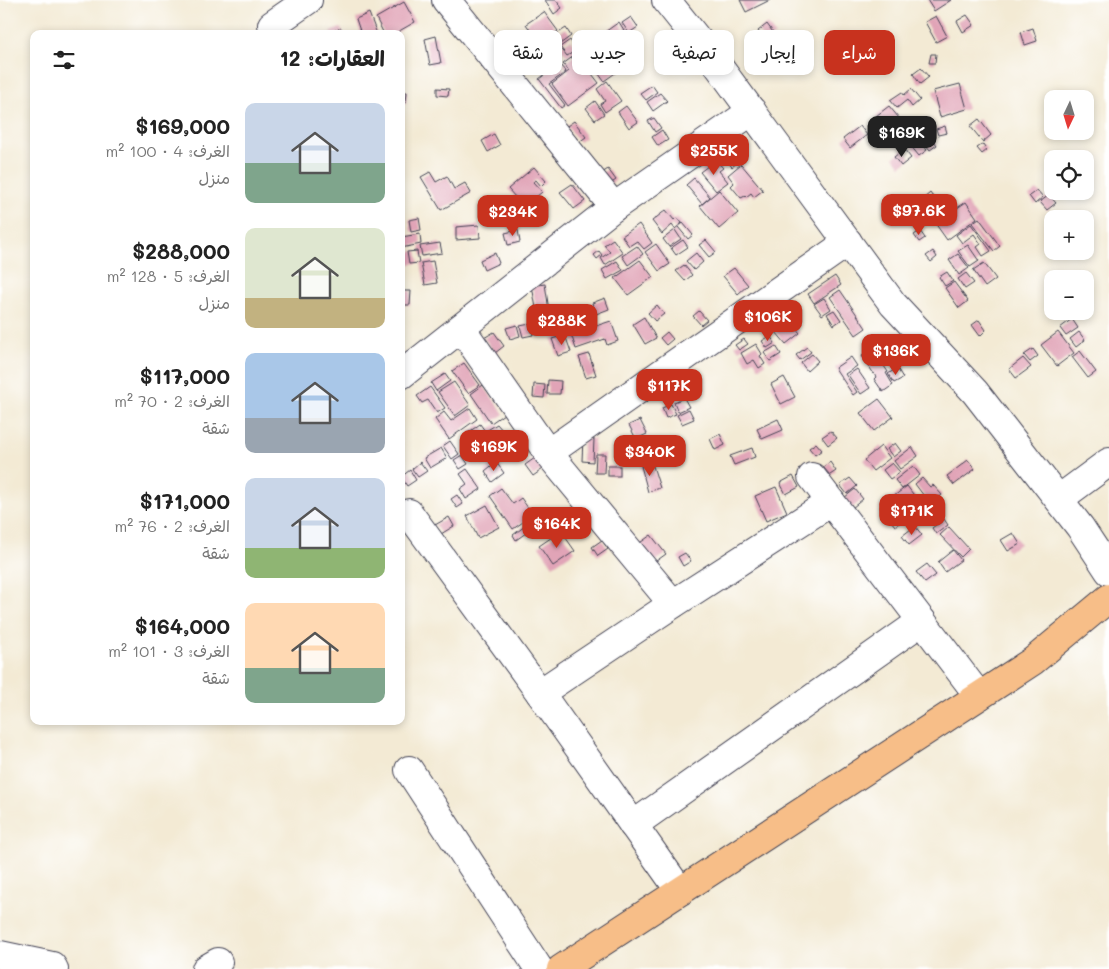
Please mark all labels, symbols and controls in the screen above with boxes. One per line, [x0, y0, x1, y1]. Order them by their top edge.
chip: شقة [494, 30, 562, 75]
chip: جديد [572, 30, 644, 75]
chip: تصفية [654, 30, 734, 75]
chip: إيجار [744, 30, 814, 75]
chip: شراء [824, 30, 895, 75]
text: العقارات: 12 [279, 44, 385, 71]
icon: filters [50, 46, 78, 74]
north arrow [1044, 90, 1094, 140]
map controls [1044, 90, 1094, 320]
text: $169,000 [135, 112, 230, 139]
pin: $169K [867, 116, 937, 158]
text: $169K [879, 121, 925, 142]
icon: home [285, 123, 345, 183]
pin: $255K [679, 134, 749, 176]
text: $255K [690, 139, 738, 160]
text: الغرف: 4 · 100 m² [106, 140, 230, 161]
button: locate [1044, 150, 1094, 200]
text: منزل [198, 167, 230, 188]
pin: $234K [478, 194, 548, 237]
pin: $97.6K [878, 194, 960, 236]
text: $97.6K [892, 199, 946, 220]
text: $234K [488, 200, 538, 221]
button: + [1044, 210, 1094, 260]
text: $288,000 [132, 237, 230, 264]
icon: home [285, 248, 345, 308]
text: الغرف: 5 · 128 m² [107, 265, 230, 286]
button: − [1044, 270, 1094, 320]
text: منزل [198, 292, 230, 313]
pin: $106K [733, 300, 803, 342]
pin: $288K [527, 304, 597, 346]
text: $106K [744, 305, 792, 326]
text: $288K [537, 309, 587, 330]
pin: $136K [861, 334, 931, 376]
text: $136K [873, 339, 919, 360]
text: $117,000 [140, 362, 230, 389]
pin: $117K [634, 368, 704, 411]
icon: home [285, 373, 345, 433]
text: $117K [647, 374, 691, 395]
text: الغرف: 2 · 70 m² [114, 390, 230, 411]
text: شقة [202, 417, 230, 438]
pin: $169K [459, 430, 529, 472]
pin: $340K [615, 434, 685, 477]
text: $169K [471, 435, 517, 456]
text: $340K [625, 440, 675, 461]
text: $171,000 [140, 487, 230, 514]
pin: $171K [877, 494, 947, 536]
icon: home [285, 498, 345, 558]
text: $171K [890, 499, 934, 520]
pin: $164K [522, 506, 592, 549]
text: $164K [533, 512, 581, 533]
text: الغرف: 2 · 76 m² [114, 515, 230, 536]
text: شقة [202, 542, 230, 563]
text: $164,000 [135, 612, 230, 639]
icon: home [285, 623, 345, 683]
text: الغرف: 3 · 101 m² [108, 640, 230, 661]
text: شقة [202, 667, 230, 688]

